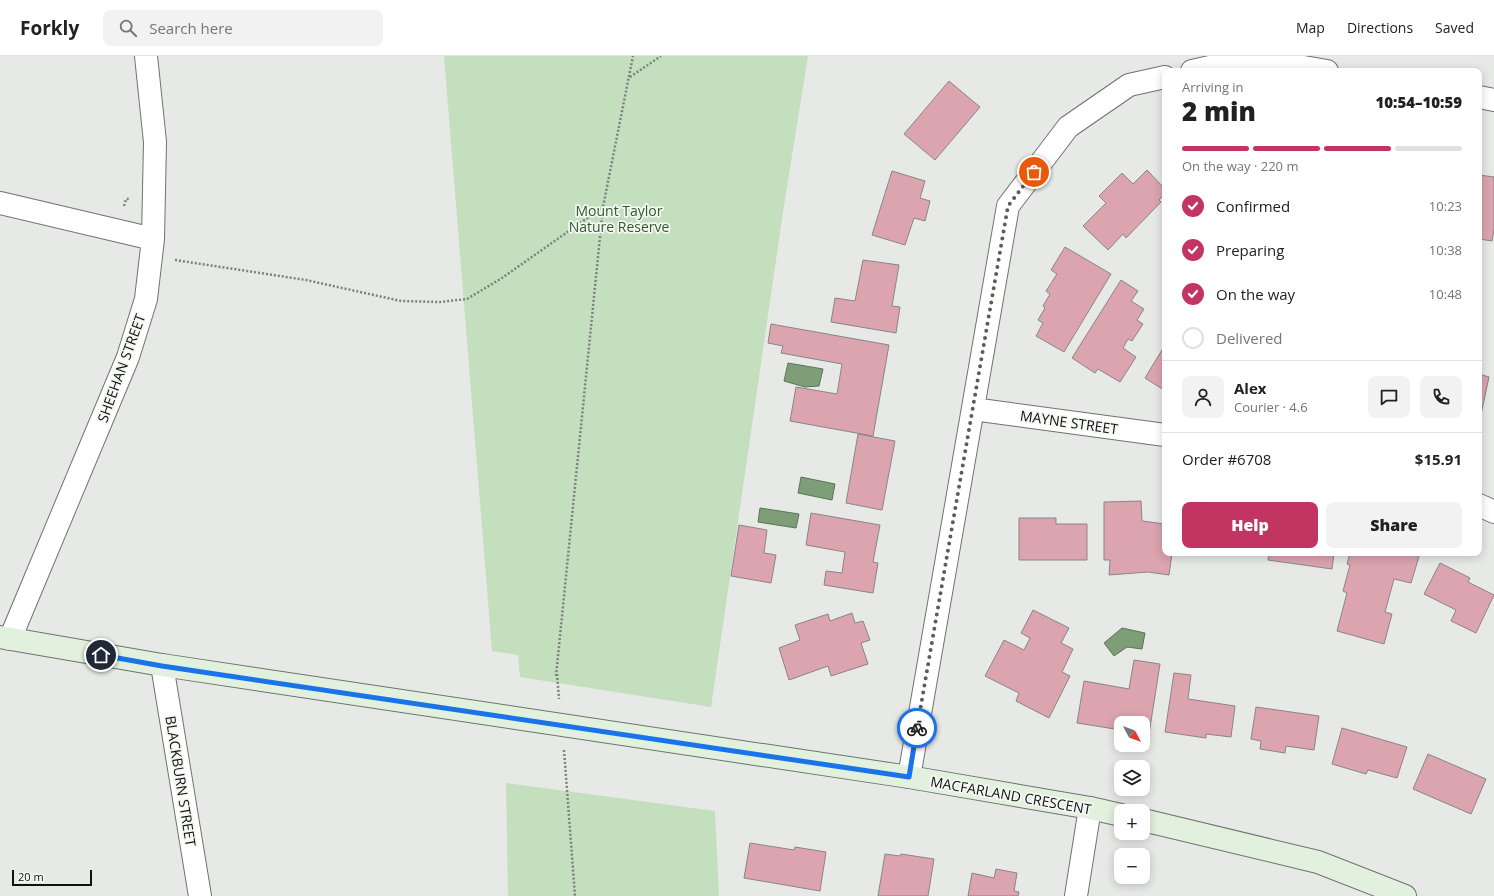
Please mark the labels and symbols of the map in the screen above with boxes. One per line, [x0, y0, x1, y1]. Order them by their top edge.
pin [1017, 155, 1051, 189]
park label: Mount Taylor Nature Reserve [569, 201, 669, 236]
street label: SHEEHAN STREET [93, 311, 150, 425]
street label: MAYNE STREET [1019, 406, 1119, 438]
pin [84, 638, 118, 672]
courier [897, 708, 937, 748]
street label: BLACKBURN STREET [161, 714, 201, 848]
north arrow [1114, 716, 1150, 752]
street label: MACFARLAND CRESCENT [929, 771, 1093, 819]
scale bar [12, 868, 92, 887]

